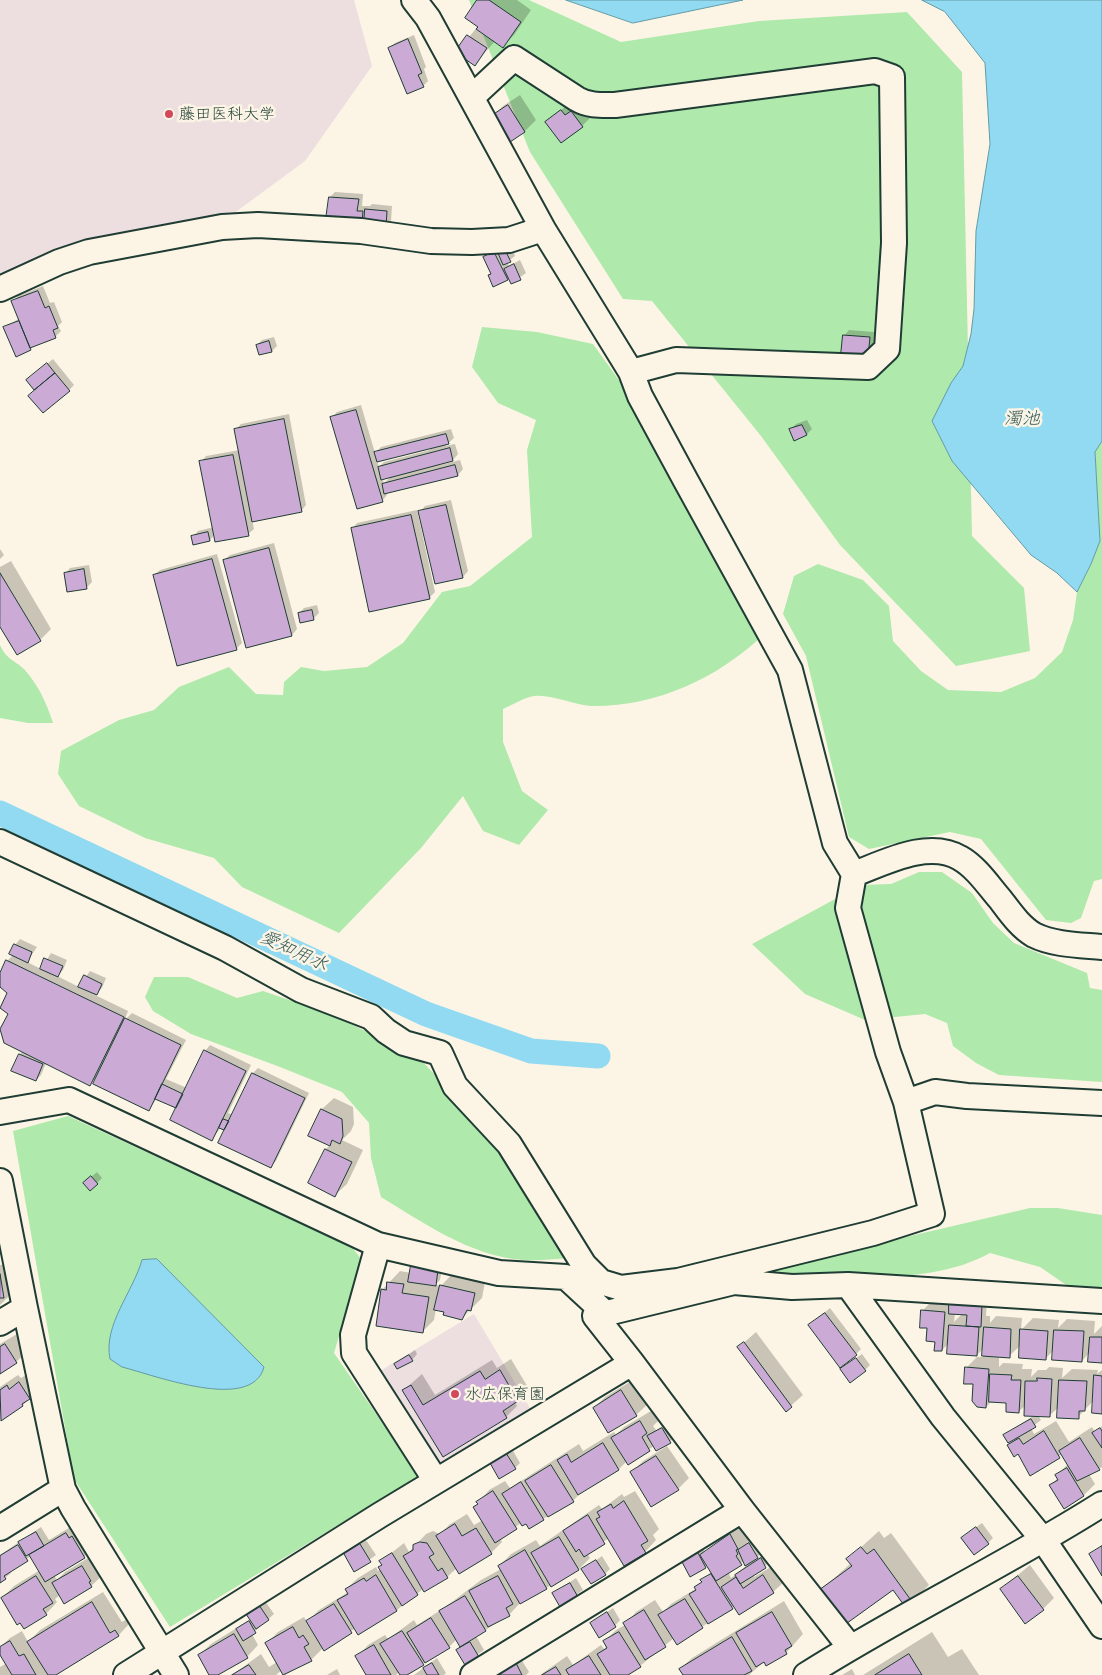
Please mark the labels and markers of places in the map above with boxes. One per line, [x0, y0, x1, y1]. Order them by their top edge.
place label: 藤田医科大学 [179, 104, 275, 124]
marker: 藤田医科大学 [163, 108, 175, 120]
place label: 水広保育園 [465, 1384, 545, 1404]
marker: 水広保育園 [449, 1388, 461, 1400]

